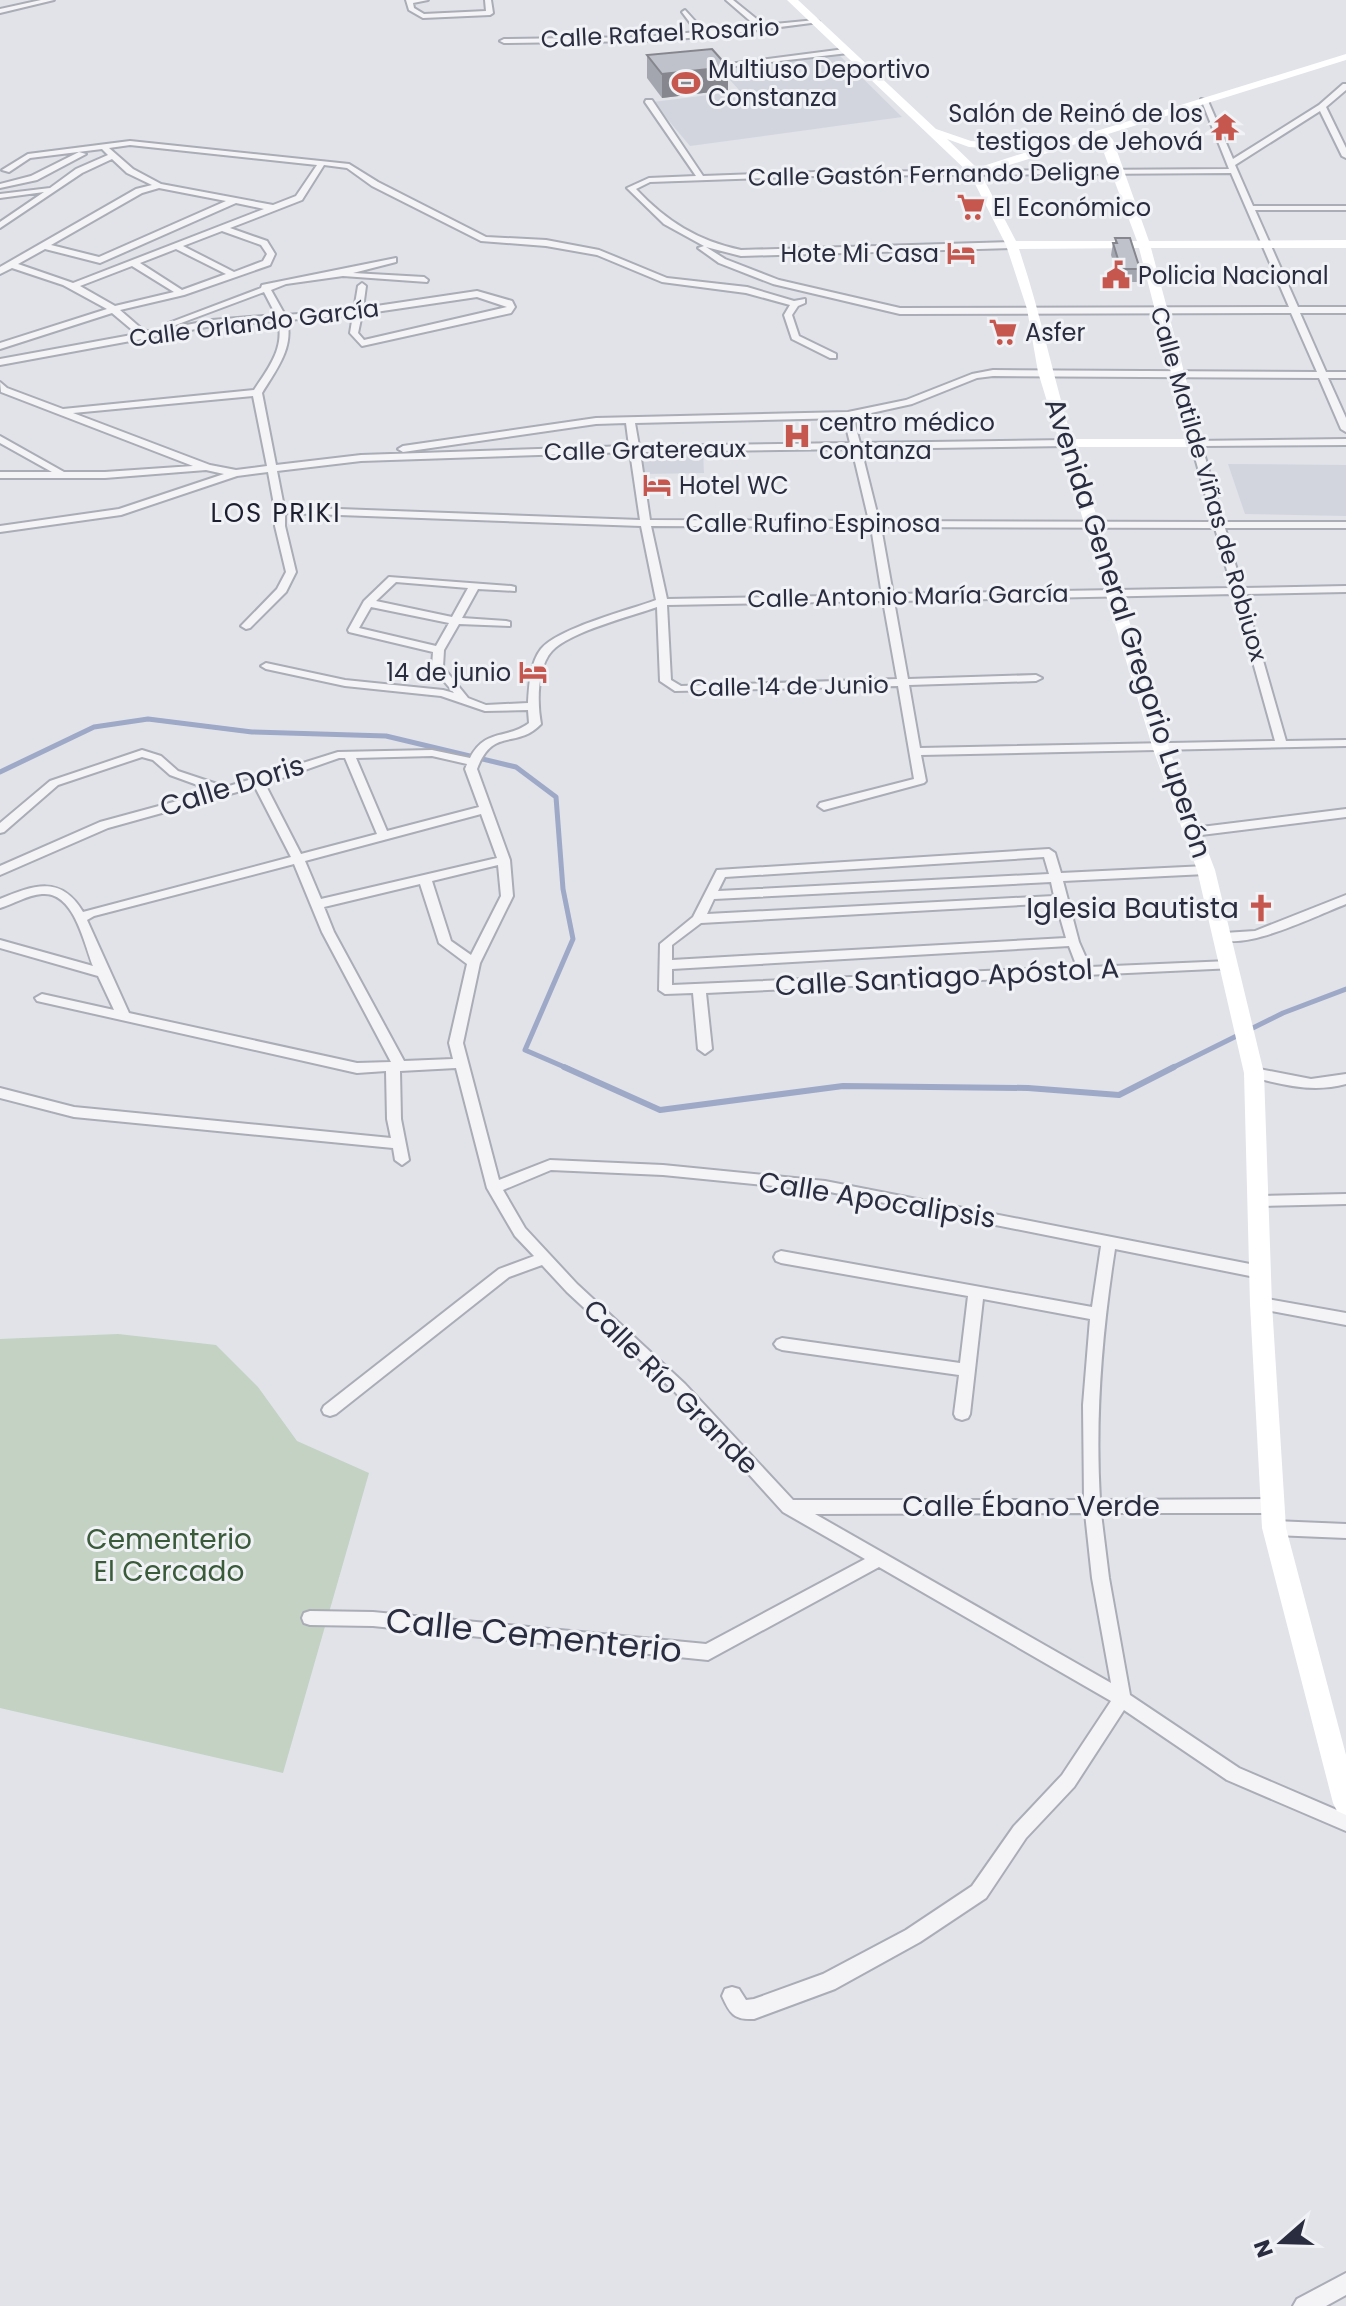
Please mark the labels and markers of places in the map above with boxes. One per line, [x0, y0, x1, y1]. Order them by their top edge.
place label: Multiuso Deportivo Constanza [708, 53, 930, 114]
sports icon: Multiuso Deportivo Constanza [671, 68, 701, 98]
place label: Salón de Reinó de los testigos de Jehová [948, 97, 1203, 158]
temple icon: Salón de Reinó de los testigos de Jehová [1210, 112, 1240, 142]
place label: El Económico [993, 191, 1151, 224]
supermarket icon: El Económico [956, 192, 986, 222]
place label: Hote Mi Casa [781, 237, 939, 270]
hotel icon: Hote Mi Casa [946, 238, 976, 268]
place label: Policia Nacional [1138, 259, 1329, 292]
public building icon: Policia Nacional [1101, 260, 1131, 290]
place label: Asfer [1025, 316, 1085, 349]
supermarket icon: Asfer [988, 317, 1018, 347]
place label: centro médico contanza [819, 406, 995, 467]
hospital icon: centro médico contanza [782, 421, 812, 451]
place label: Hotel WC [679, 469, 789, 502]
hotel icon: Hotel WC [642, 470, 672, 500]
place label: 14 de junio [386, 656, 511, 689]
hotel icon: 14 de junio [518, 657, 548, 687]
place label: Iglesia Bautista [1026, 889, 1239, 928]
church icon: Iglesia Bautista [1246, 893, 1276, 923]

